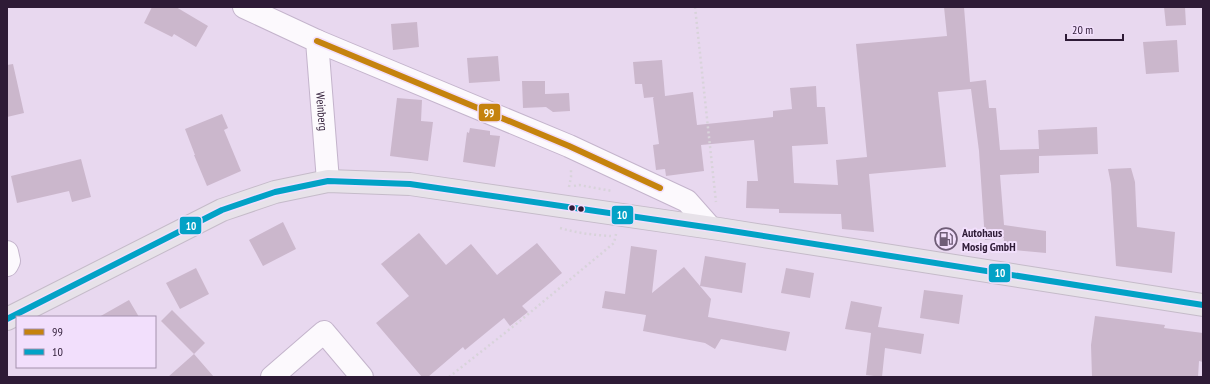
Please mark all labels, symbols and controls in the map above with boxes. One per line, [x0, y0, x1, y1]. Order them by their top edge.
scale bar [1066, 16, 1123, 42]
text: 20 m [1072, 22, 1093, 37]
street label: Weinberg [314, 91, 332, 131]
line badge: 99 [478, 103, 501, 122]
text: 99 [484, 106, 494, 120]
unlabelled marker [567, 203, 577, 213]
unlabelled marker [576, 204, 586, 214]
line badge: 10 [611, 205, 634, 225]
text: 10 [617, 208, 627, 222]
line badge: 10 [179, 216, 202, 235]
text: 10 [186, 219, 196, 233]
place label: Autohaus Mosig GmbH [961, 225, 1016, 254]
fuel station icon: Autohaus Mosig GmbH [933, 226, 959, 252]
line badge: 10 [988, 263, 1011, 283]
text: 10 [995, 266, 1005, 280]
legend [16, 316, 156, 368]
text: 99 [52, 324, 63, 339]
text: 10 [52, 344, 63, 359]

